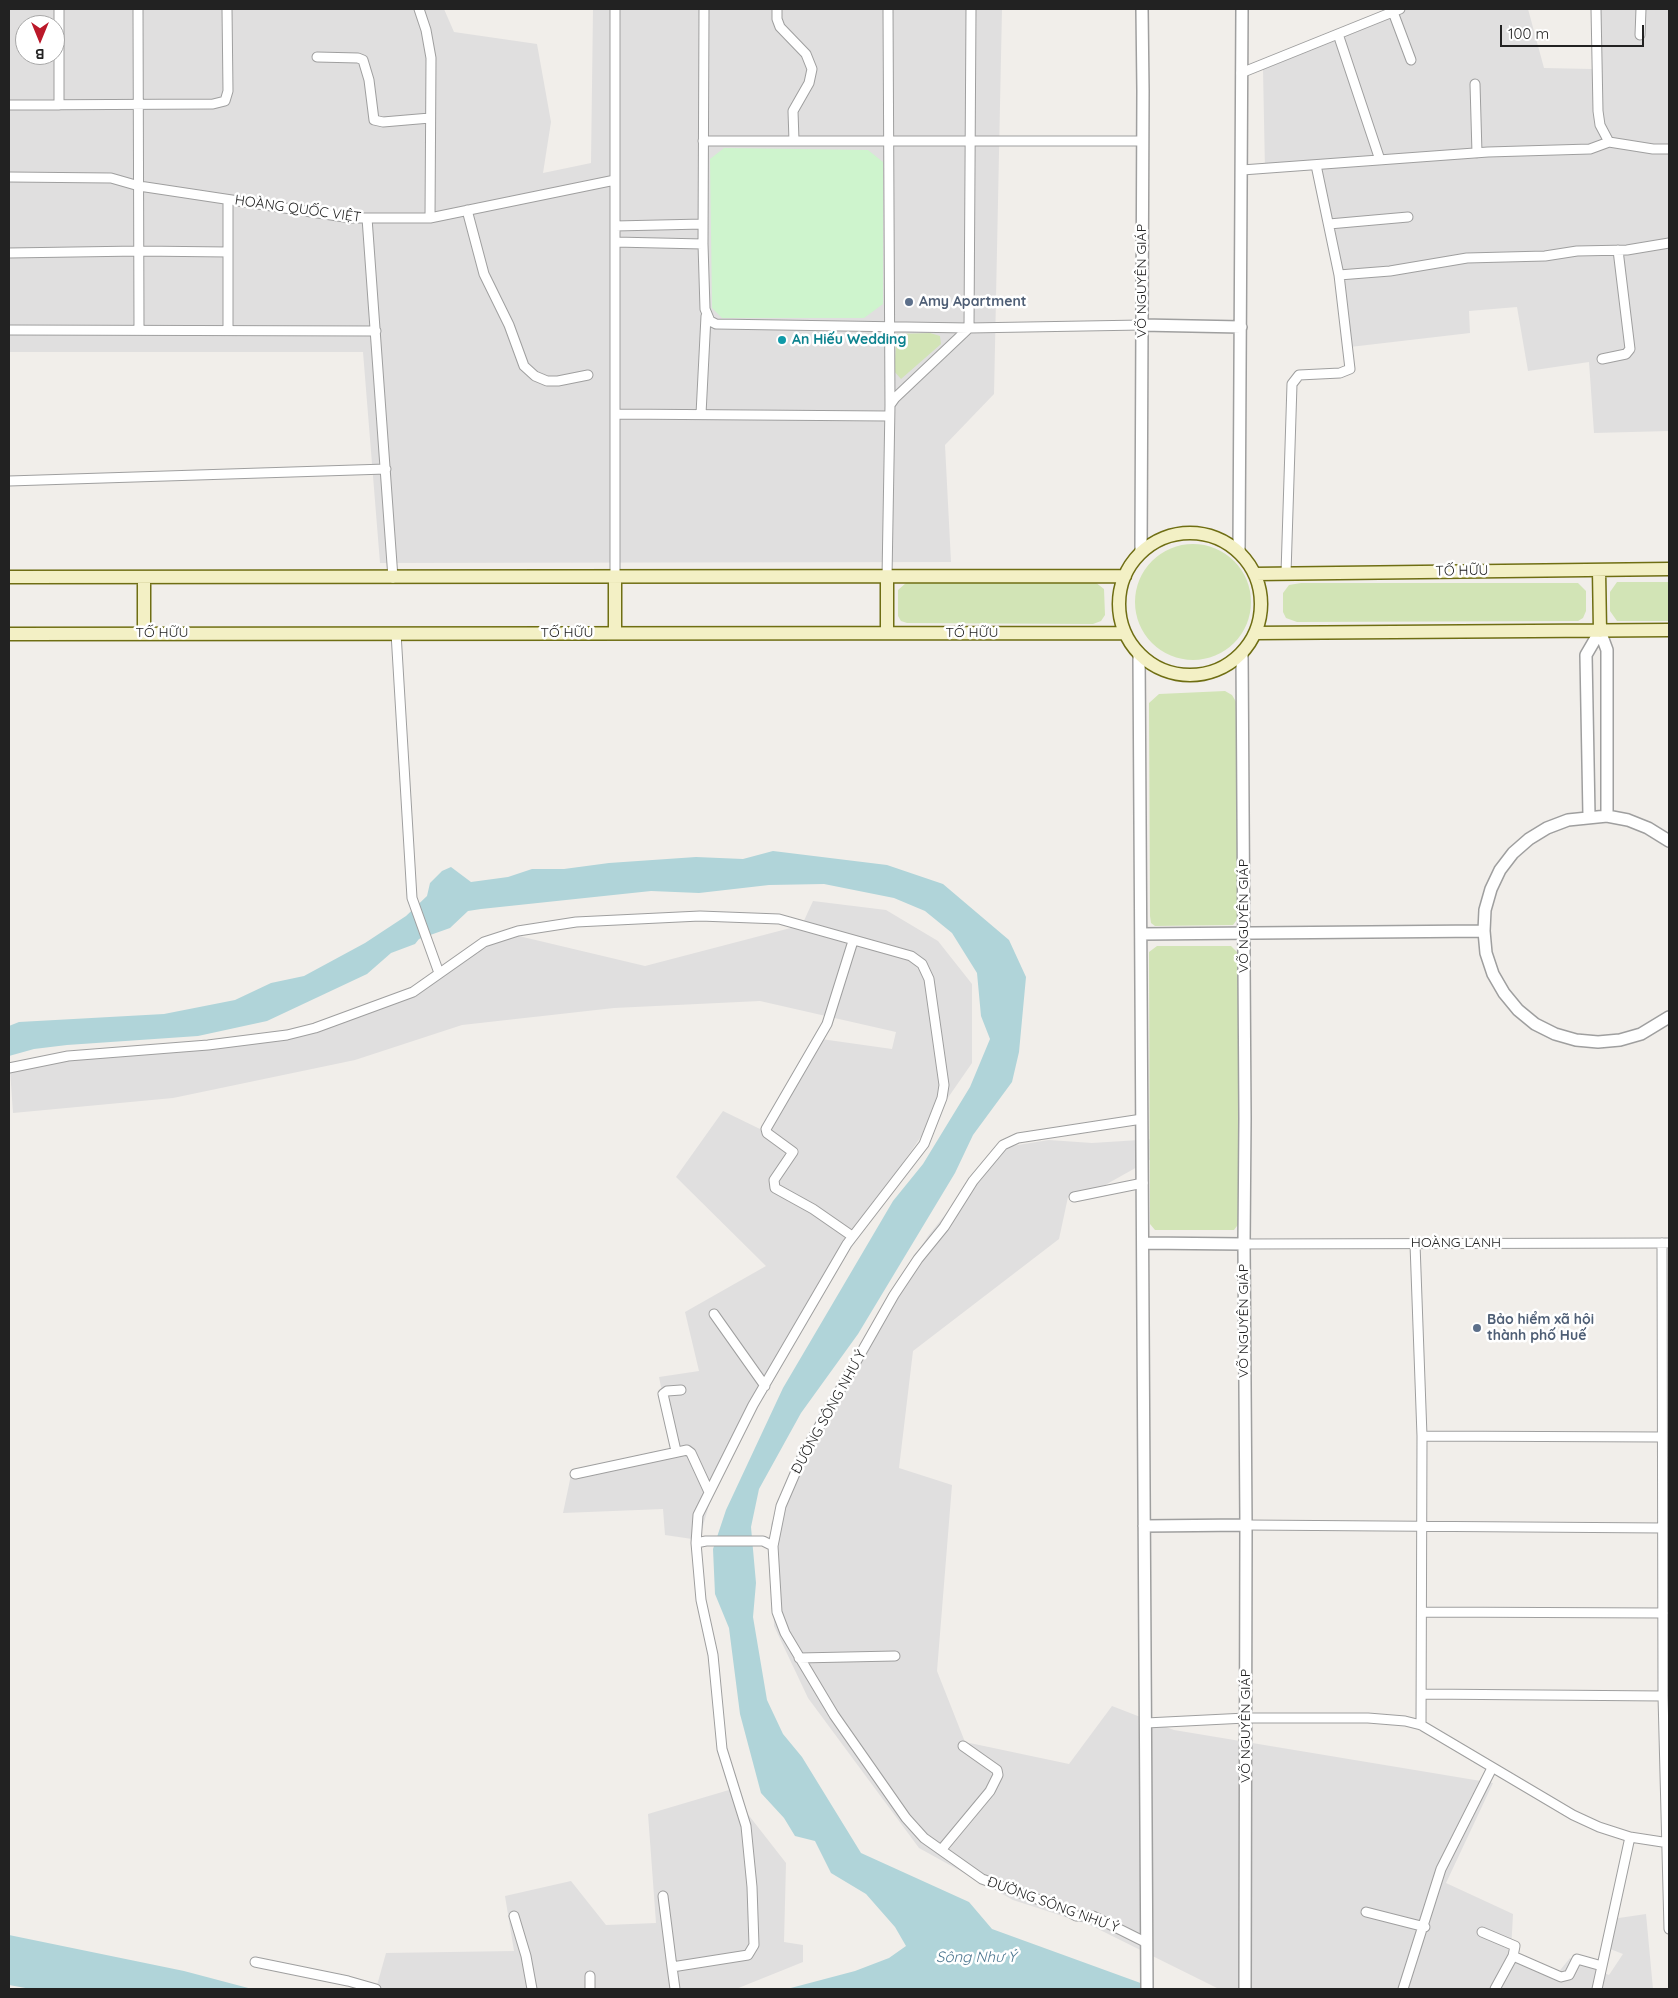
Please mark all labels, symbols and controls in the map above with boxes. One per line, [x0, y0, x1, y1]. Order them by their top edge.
north arrow [15, 15, 65, 65]
scale bar [1503, 15, 1647, 47]
text: 100 m [1508, 24, 1549, 43]
text: B [35, 45, 45, 63]
street label: HOÀNG QUỐC VIỆT [234, 192, 362, 226]
street label: VÕ NGUYÊN GIÁP [1134, 224, 1150, 338]
place label: Amy Apartment [919, 294, 1026, 310]
marker: Amy Apartment [903, 296, 915, 308]
place label: An Hiếu Wedding [792, 332, 906, 348]
marker: An Hiếu Wedding [776, 334, 788, 346]
street label: TỐ HỮU [1435, 562, 1489, 580]
street label: TỐ HỮU [135, 625, 189, 641]
street label: TỐ HỮU [540, 625, 594, 641]
street label: TỐ HỮU [945, 625, 999, 641]
street label: VÕ NGUYÊN GIÁP [1236, 859, 1252, 973]
street label: HOÀNG LANH [1411, 1235, 1501, 1251]
street label: VÕ NGUYÊN GIÁP [1236, 1264, 1252, 1378]
place label: Bảo hiểm xã hội thành phố Huế [1487, 1312, 1594, 1344]
marker: Bảo hiểm xã hội thành phố Huế [1471, 1322, 1483, 1334]
street label: ĐƯỜNG SÔNG NHƯ Ý [788, 1347, 870, 1477]
street label: VÕ NGUYÊN GIÁP [1238, 1669, 1254, 1783]
street label: ĐƯỜNG SÔNG NHƯ Ý [985, 1873, 1121, 1937]
water label: Sông Như Ý [936, 1948, 1016, 1966]

